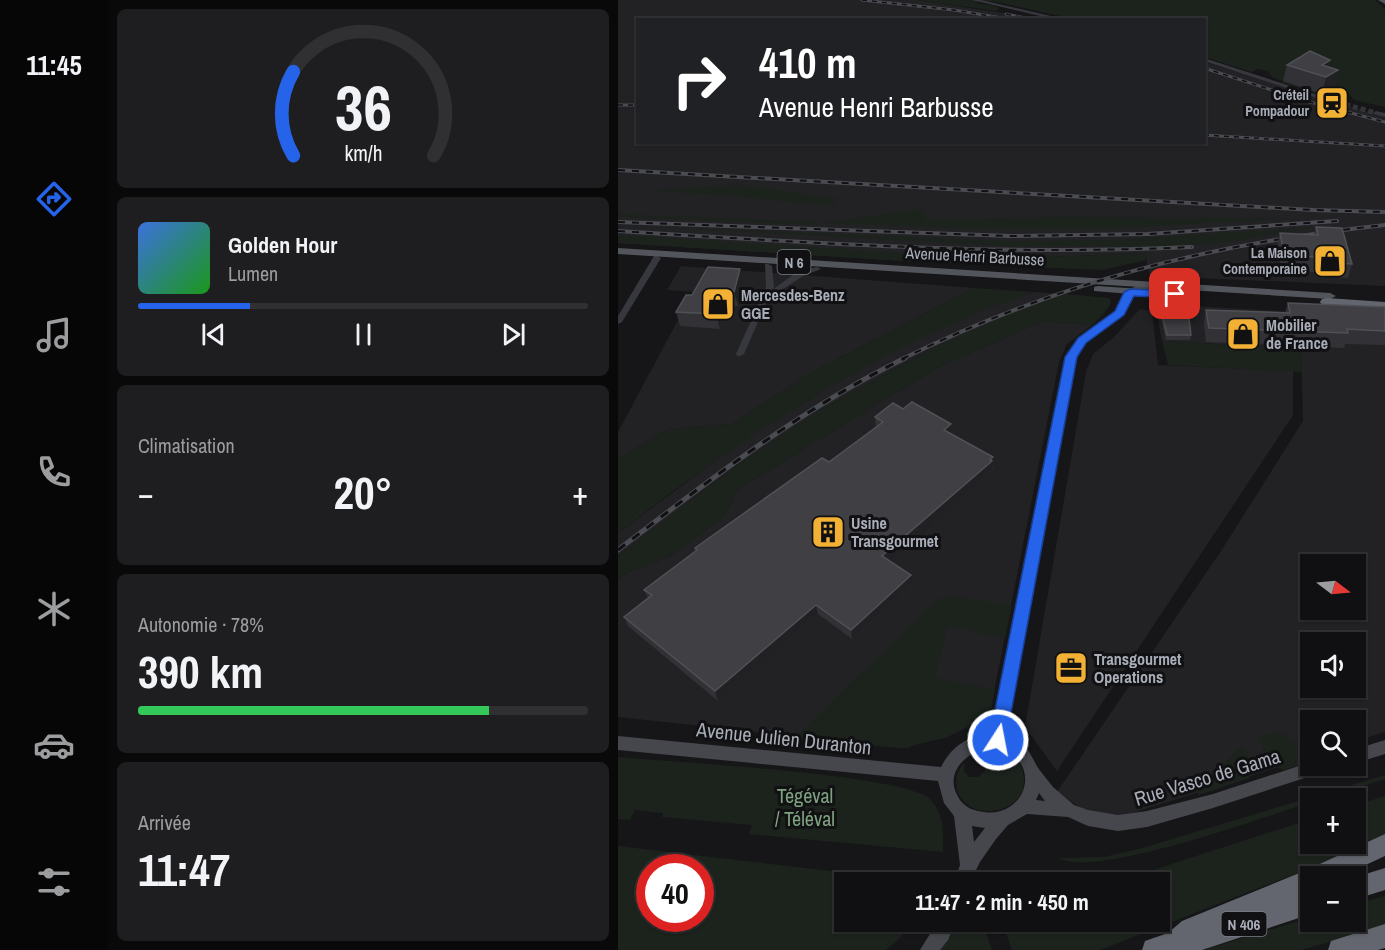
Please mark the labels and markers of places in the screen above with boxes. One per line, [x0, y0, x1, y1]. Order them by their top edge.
station icon: Créteil Pompadour [1314, 85, 1350, 121]
place label: Créteil Pompadour [1245, 86, 1310, 120]
shop icon: La Maison Contemporaine [1312, 243, 1348, 279]
place label: La Maison Contemporaine [1223, 244, 1307, 278]
pin [1149, 268, 1200, 319]
place label: Mercesdes-Benz GGE [741, 284, 845, 324]
shop icon: Mercesdes-Benz GGE [700, 286, 736, 322]
place label: Mobilier de France [1266, 314, 1328, 354]
shop icon: Mobilier de France [1225, 316, 1261, 352]
place label: Usine Transgourmet [851, 512, 939, 552]
building icon: Usine Transgourmet [810, 514, 846, 550]
place label: Transgourmet Operations [1094, 648, 1182, 688]
office icon: Transgourmet Operations [1053, 650, 1089, 686]

